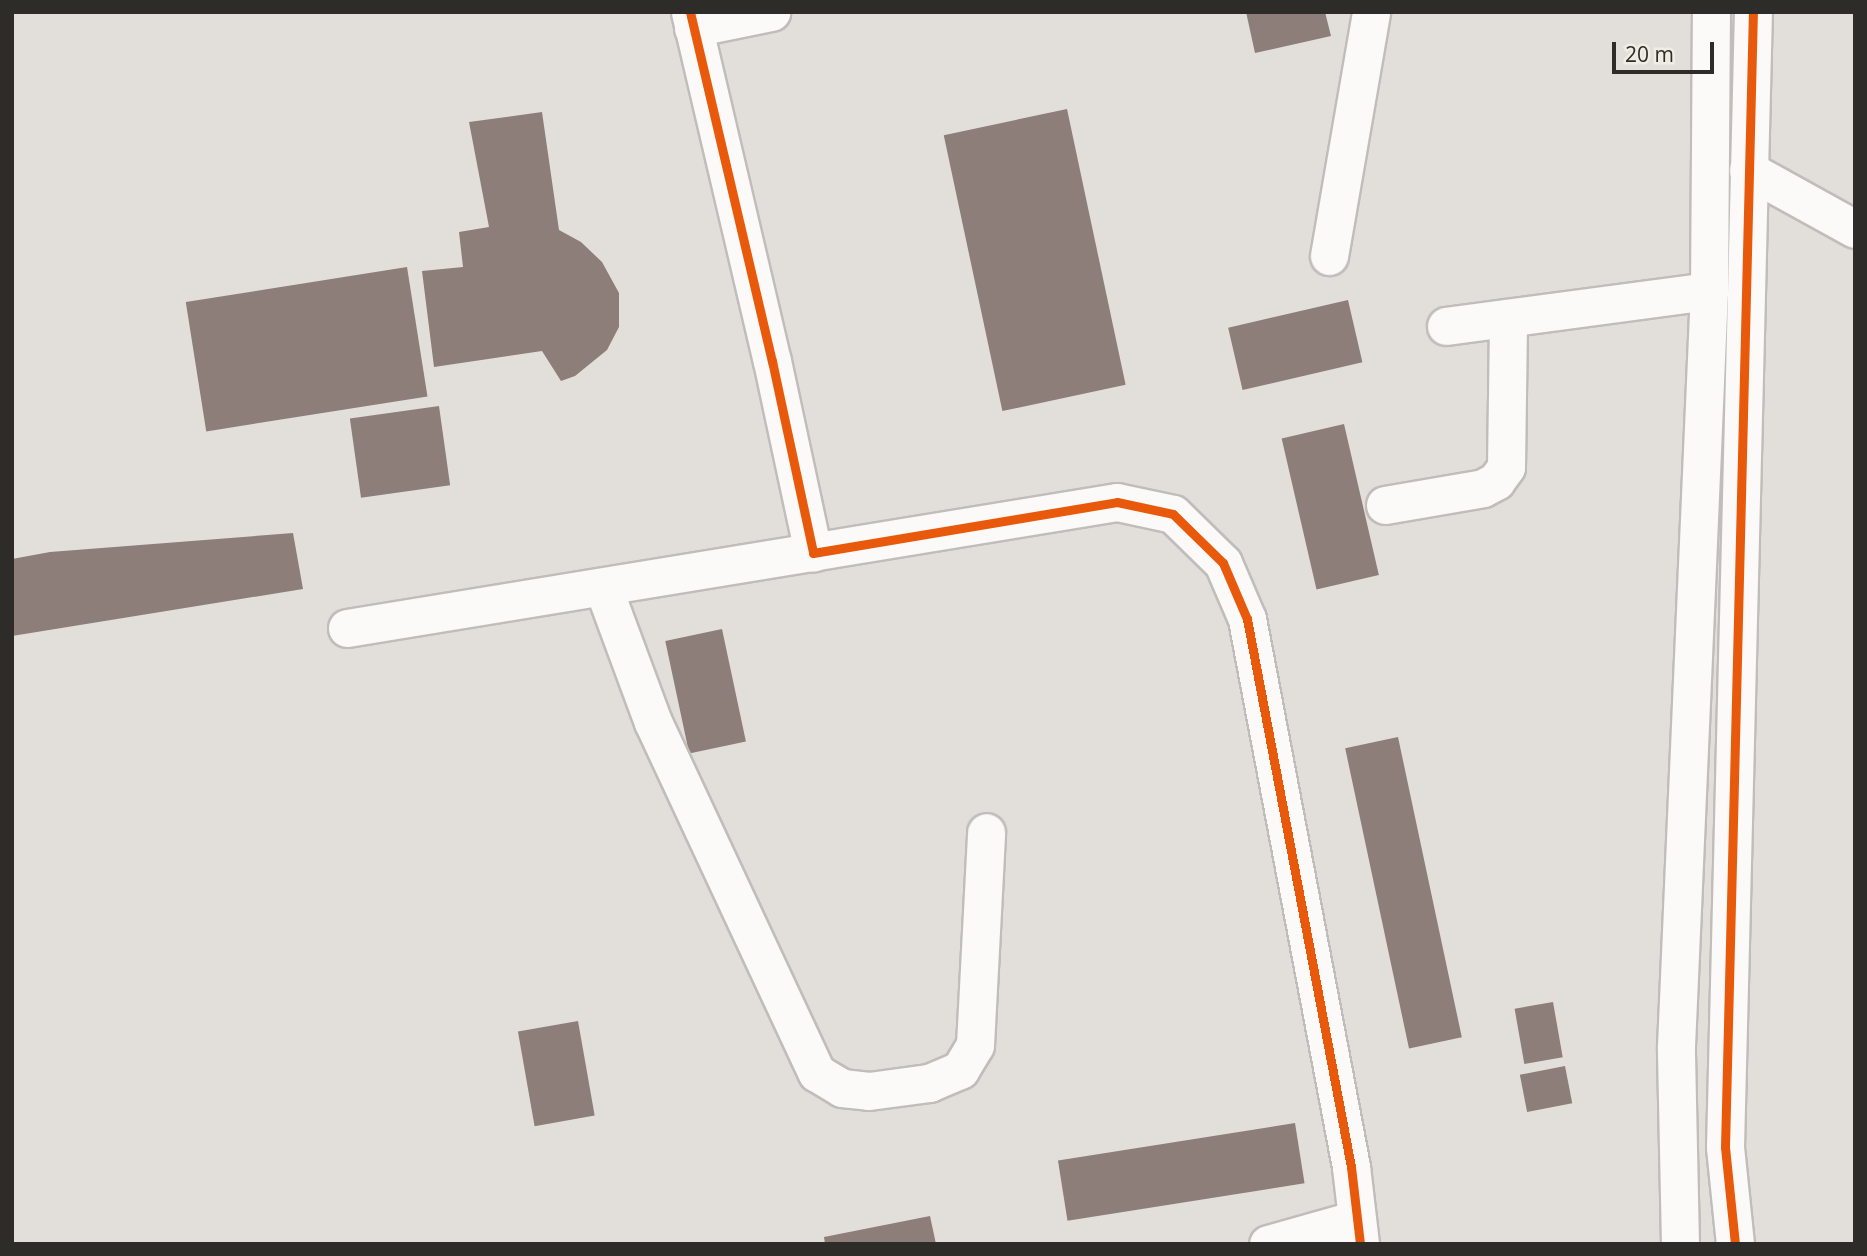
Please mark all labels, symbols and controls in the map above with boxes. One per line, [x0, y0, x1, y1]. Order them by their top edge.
scale bar [1615, 28, 1716, 72]
text: 20 m [1625, 40, 1674, 68]

